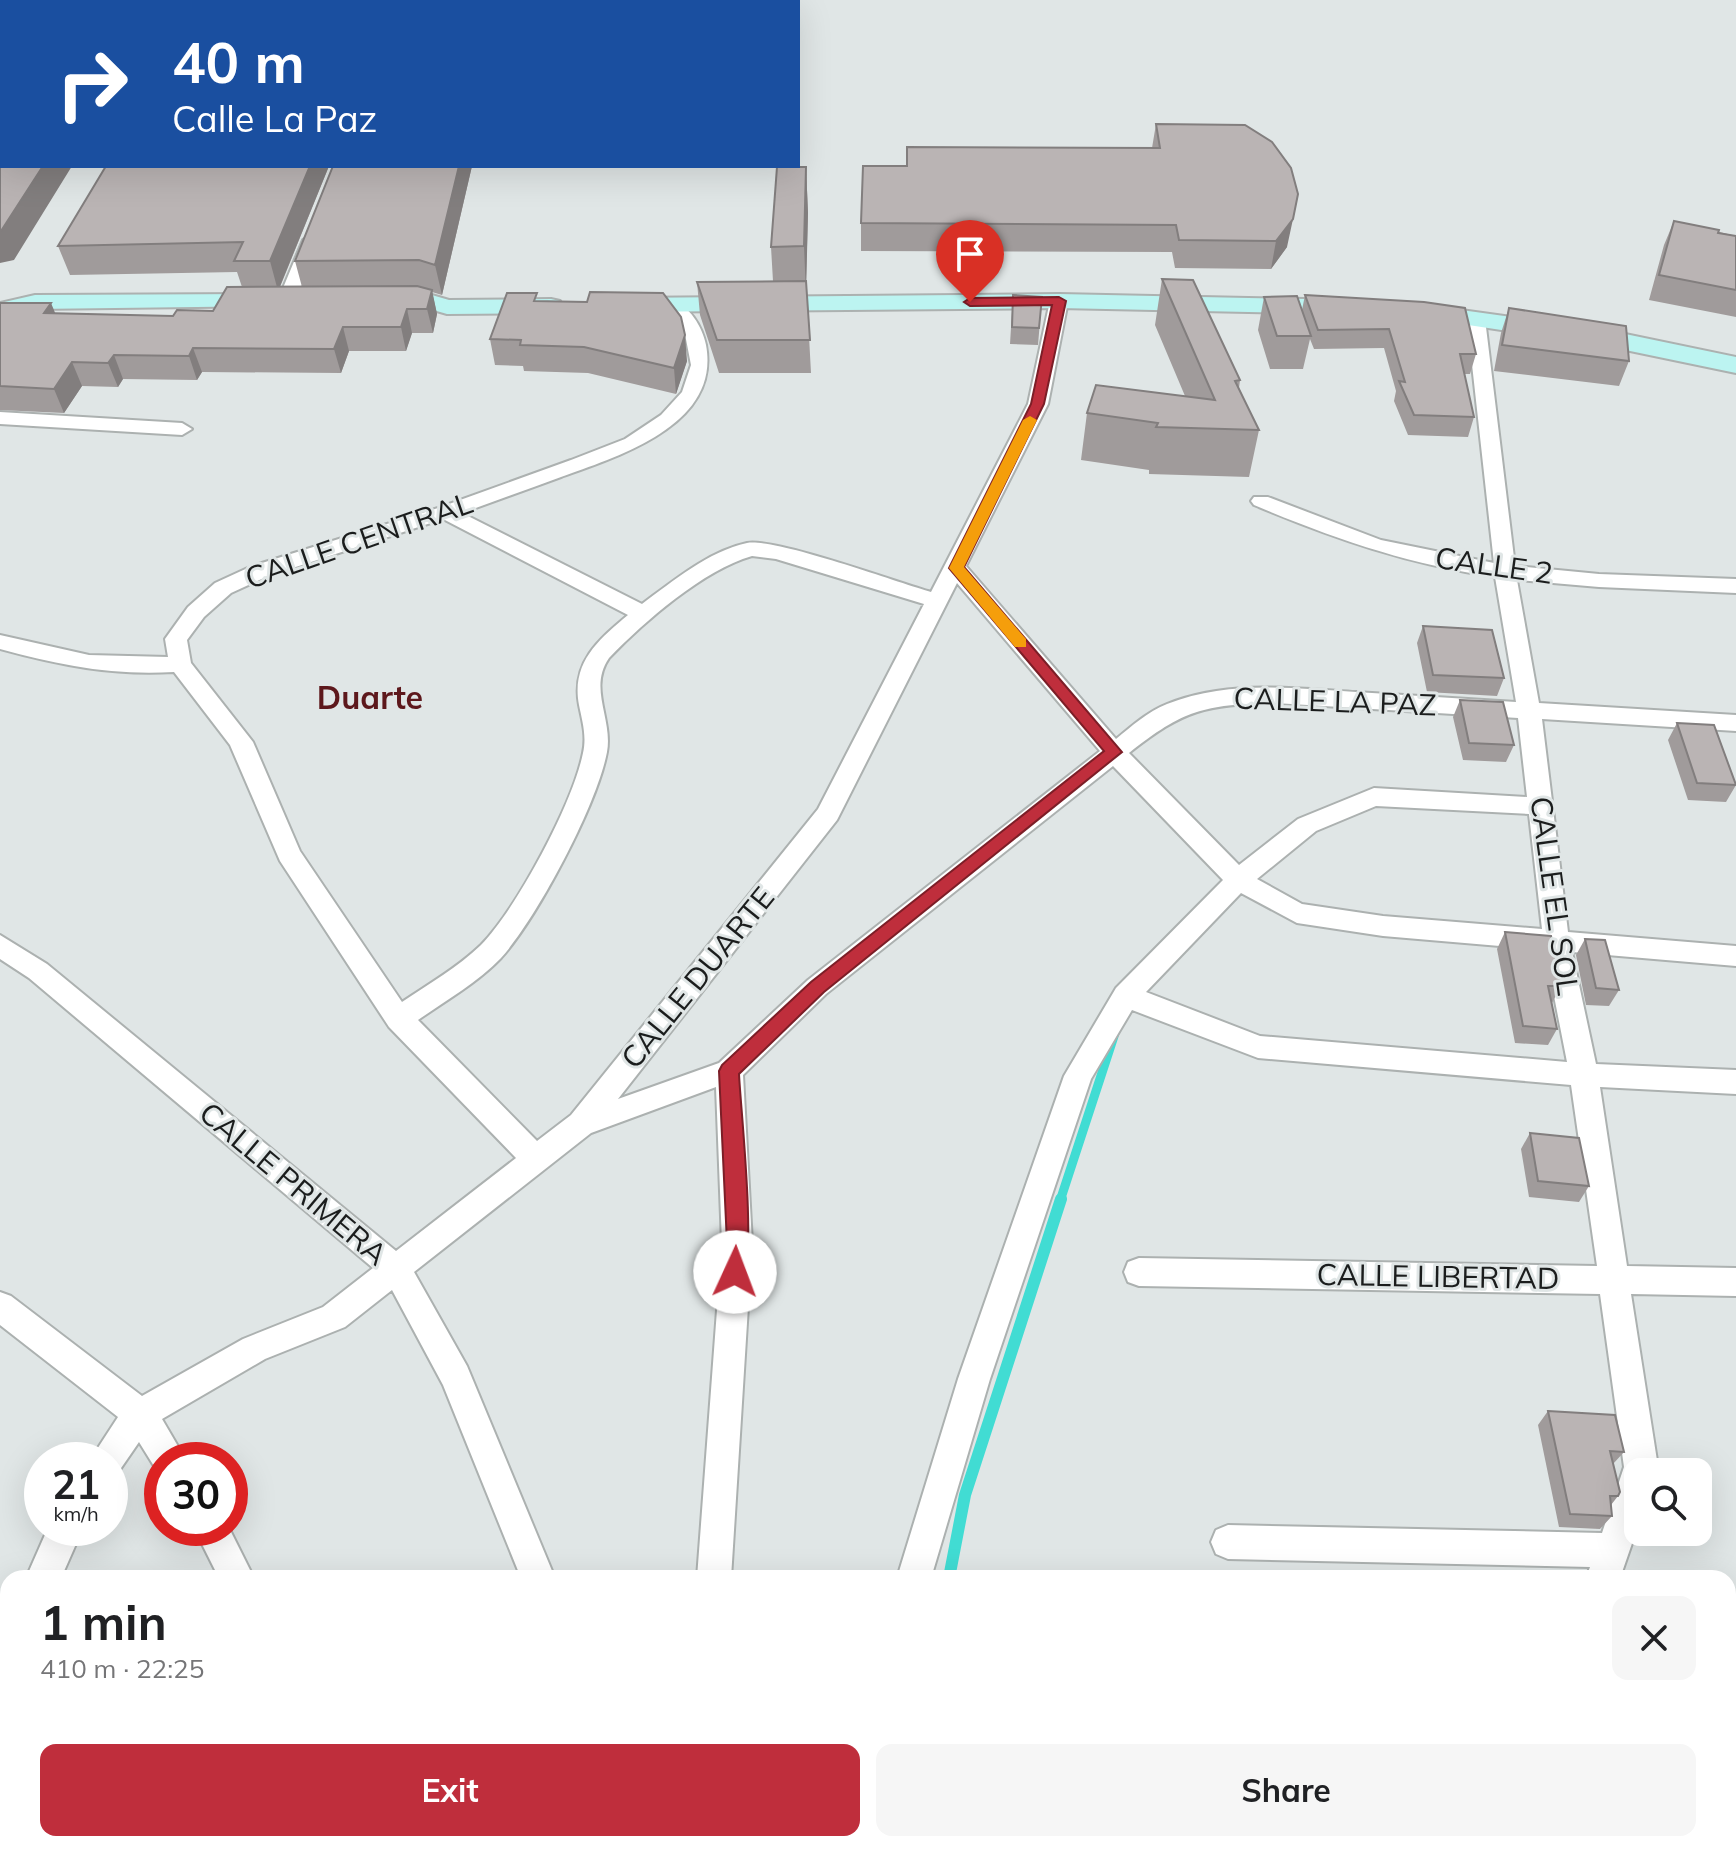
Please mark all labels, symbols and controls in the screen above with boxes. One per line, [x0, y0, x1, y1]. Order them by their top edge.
text: 40 m [172, 27, 305, 97]
icon: right [40, 32, 144, 136]
text: Calle La Paz [172, 96, 377, 141]
pin [936, 220, 1004, 302]
icon: arrive [948, 232, 992, 276]
street label: CALLE CENTRAL [240, 483, 477, 597]
street label: CALLE 2 [1433, 538, 1555, 592]
district label: Duarte [317, 677, 423, 717]
street label: CALLE LA PAZ [1233, 678, 1437, 724]
street label: CALLE EL SOL [1522, 794, 1588, 998]
street label: CALLE DUARTE [612, 879, 782, 1076]
street label: CALLE PRIMERA [192, 1093, 396, 1273]
position arrow [693, 1230, 777, 1314]
street label: CALLE LIBERTAD [1316, 1255, 1560, 1297]
speed limit sign: 30 [144, 1442, 248, 1546]
map controls [1624, 1458, 1712, 1546]
button: search [1624, 1458, 1712, 1546]
text: 21 [52, 1459, 100, 1509]
text: km/h [53, 1501, 99, 1526]
text: 1 min [40, 1592, 167, 1652]
button: close [1612, 1596, 1696, 1680]
text: 410 m · 22:25 [40, 1652, 204, 1685]
button: Exit [40, 1744, 860, 1836]
button: Share [876, 1744, 1696, 1836]

